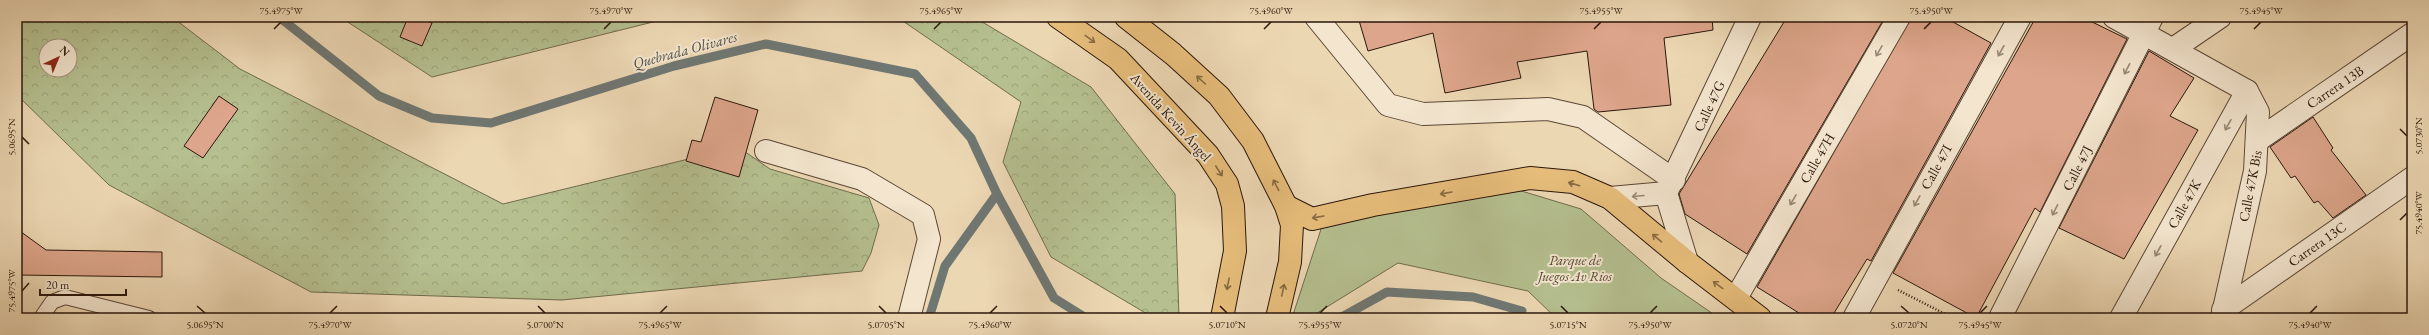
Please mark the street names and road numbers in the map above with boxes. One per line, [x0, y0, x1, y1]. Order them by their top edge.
street label: Carrera 13B [2303, 61, 2367, 113]
street label: Avenida Kevin Ángel [1126, 68, 1216, 165]
street label: Calle 47G [1689, 78, 1729, 134]
street label: Calle 47H [1795, 130, 1839, 186]
street label: Calle 47I [1916, 141, 1956, 193]
street label: Calle 47J [2058, 142, 2096, 194]
street label: Calle 47K Bis [2234, 148, 2266, 223]
street label: Calle 47K [2163, 176, 2205, 232]
street label: Carrera 13C [2284, 217, 2350, 271]

